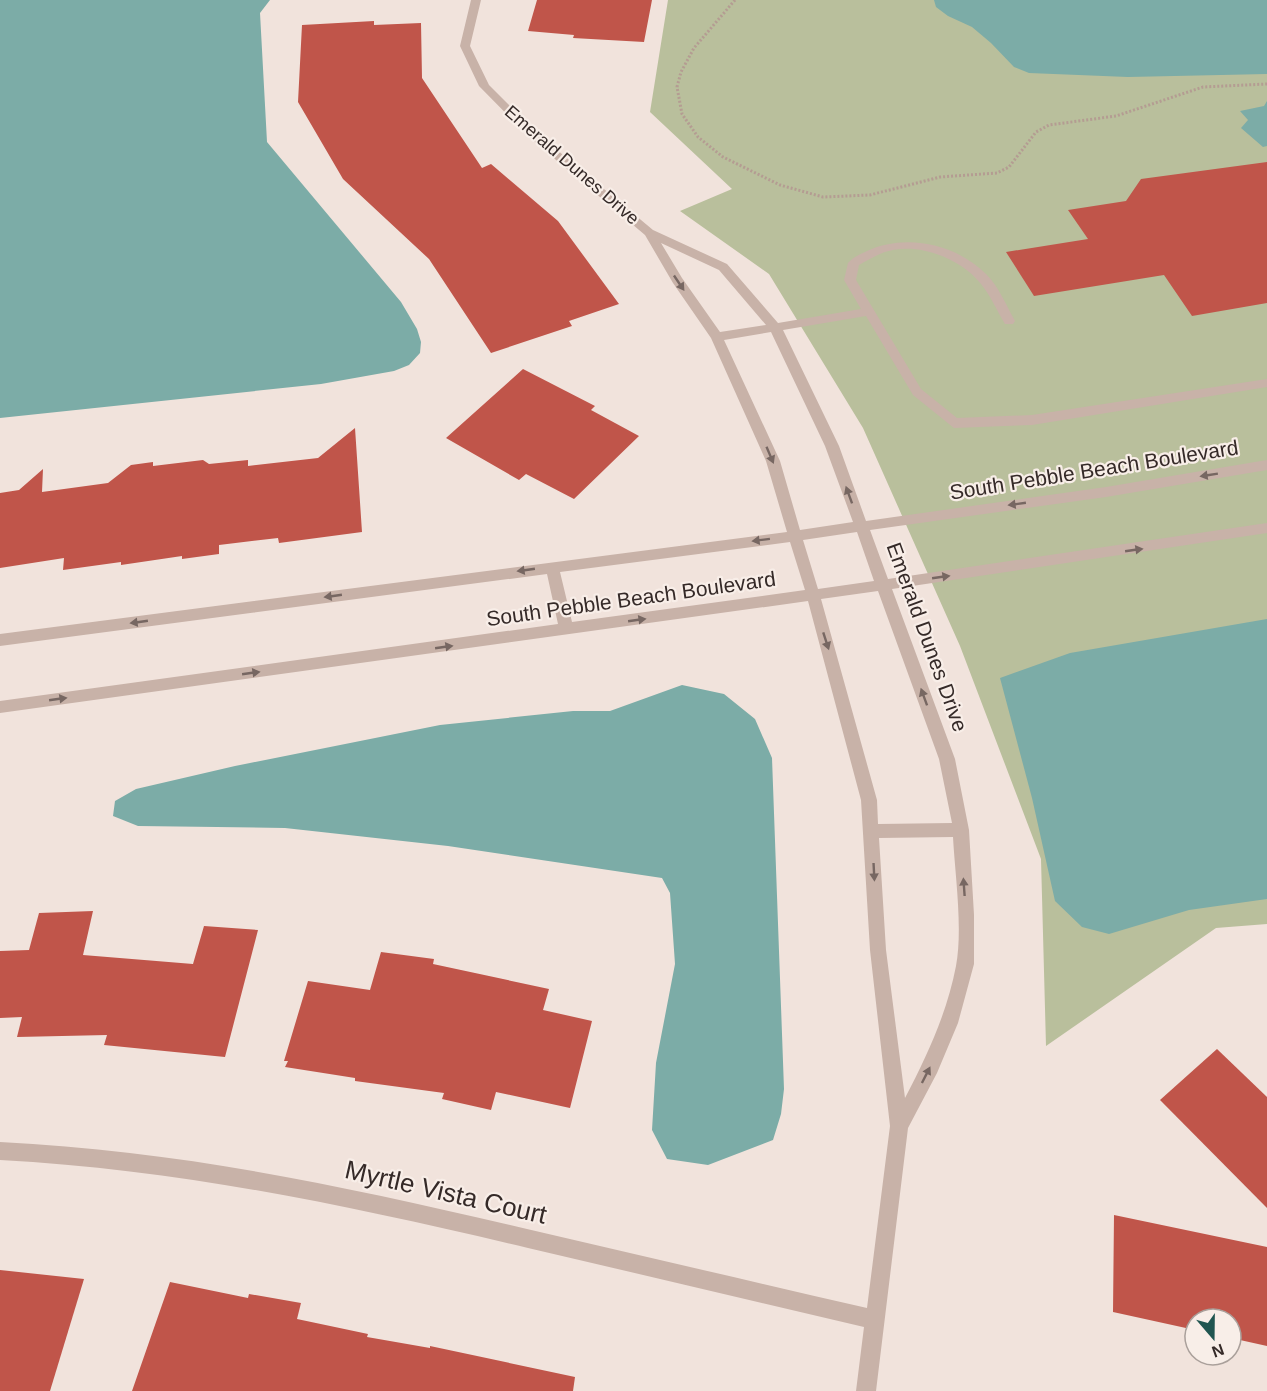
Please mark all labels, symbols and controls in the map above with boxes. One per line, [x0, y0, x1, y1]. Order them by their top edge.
street label: Emerald Dunes Drive [501, 101, 643, 229]
one-way arrow [673, 275, 684, 291]
street label: South Pebble Beach Boulevard [948, 435, 1240, 504]
one-way arrow [765, 446, 774, 463]
one-way arrow [1200, 470, 1219, 479]
one-way arrow [844, 485, 854, 503]
one-way arrow [1007, 500, 1026, 509]
one-way arrow [752, 536, 771, 545]
street label: Emerald Dunes Drive [883, 539, 972, 735]
one-way arrow [1125, 546, 1144, 555]
one-way arrow [516, 566, 535, 575]
street label: South Pebble Beach Boulevard [485, 567, 777, 630]
one-way arrow [932, 573, 951, 582]
one-way arrow [323, 591, 342, 600]
one-way arrow [628, 615, 647, 624]
one-way arrow [130, 617, 149, 626]
one-way arrow [822, 632, 832, 650]
one-way arrow [435, 642, 454, 651]
one-way arrow [242, 668, 261, 678]
one-way arrow [918, 688, 928, 706]
one-way arrow [49, 695, 68, 704]
one-way arrow [869, 863, 878, 882]
one-way arrow [960, 877, 969, 896]
one-way arrow [921, 1066, 931, 1083]
street label: Myrtle Vista Court [342, 1154, 551, 1230]
north arrow [1183, 1307, 1243, 1367]
text: N [1210, 1341, 1226, 1361]

